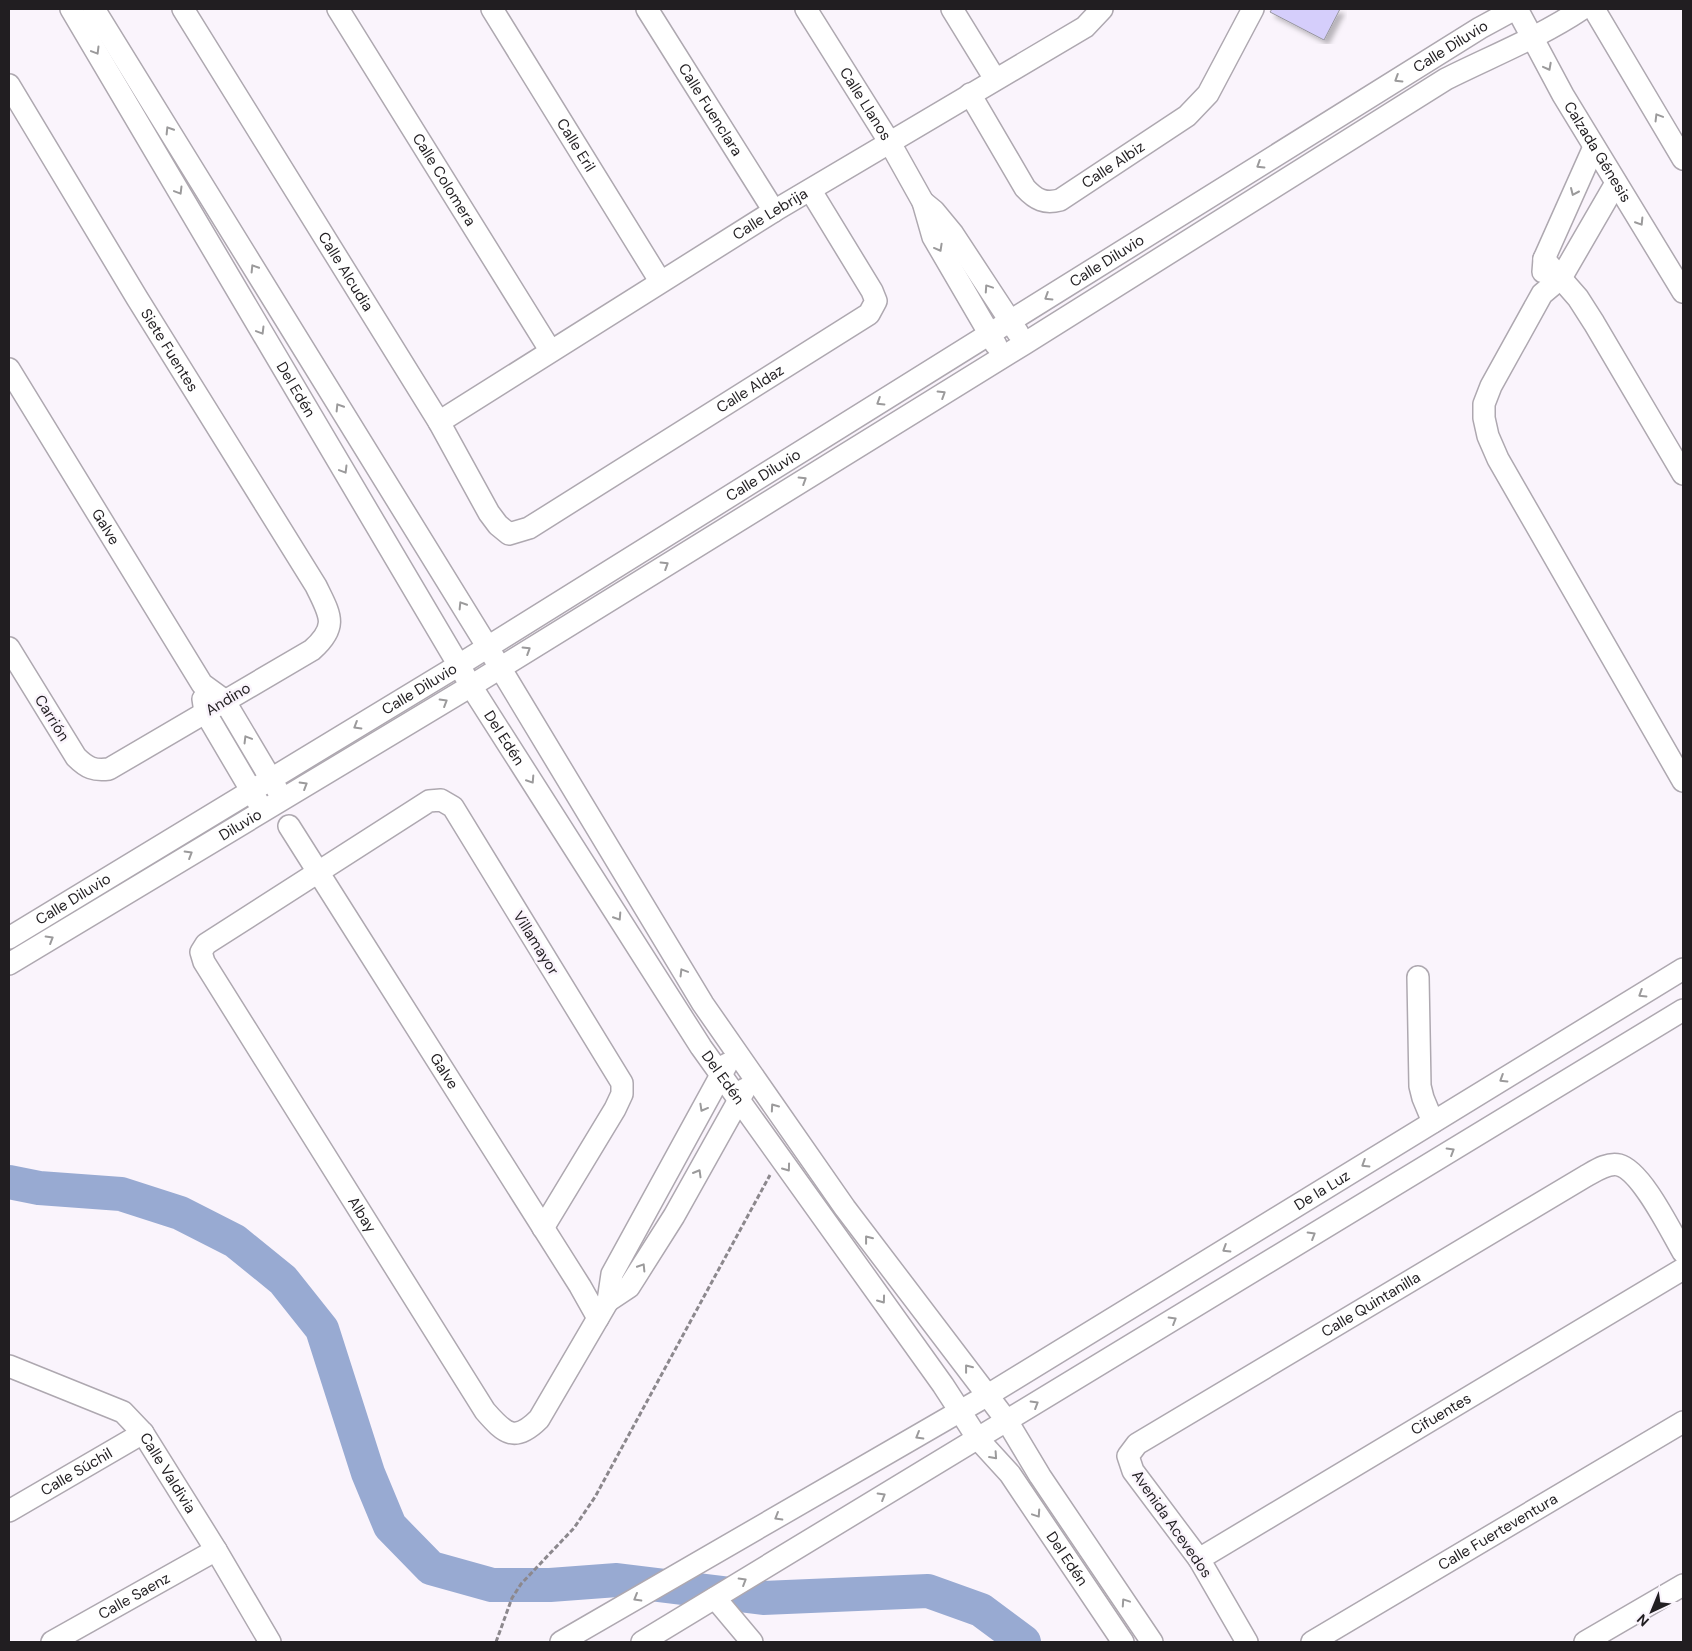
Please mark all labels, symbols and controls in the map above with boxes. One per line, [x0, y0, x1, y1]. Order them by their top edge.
street label: Calle Diluvio [1409, 16, 1491, 77]
one-way arrow [90, 45, 100, 54]
street label: Calle Fuenclara [674, 60, 747, 160]
one-way arrow [1542, 62, 1552, 71]
street label: Calle Llanos [835, 64, 896, 144]
one-way arrow [1395, 73, 1404, 83]
street label: Calzada Génesis [1559, 98, 1636, 206]
one-way arrow [1655, 114, 1665, 123]
street label: Calle Eril [552, 115, 600, 176]
one-way arrow [165, 127, 175, 136]
street label: Calle Colomera [408, 130, 481, 230]
street label: Calle Albiz [1078, 137, 1149, 193]
one-way arrow [1257, 159, 1266, 168]
street label: Calle Lebrija [729, 183, 811, 245]
one-way arrow [172, 185, 182, 194]
one-way arrow [1569, 187, 1580, 196]
one-way arrow [1634, 216, 1644, 225]
street label: Calle Alcudia [314, 228, 378, 315]
street label: Calle Diluvio [1066, 230, 1148, 292]
one-way arrow [933, 242, 943, 251]
one-way arrow [251, 265, 260, 274]
one-way arrow [985, 284, 995, 293]
one-way arrow [1044, 291, 1053, 301]
street label: Siete Fuentes [136, 305, 203, 396]
one-way arrow [255, 325, 265, 334]
street label: Del Edén [272, 358, 320, 421]
street label: Calle Aldaz [713, 360, 788, 418]
one-way arrow [936, 391, 945, 401]
one-way arrow [877, 395, 886, 405]
one-way arrow [336, 403, 346, 412]
street label: Calle Diluvio [722, 444, 805, 506]
one-way arrow [338, 465, 348, 474]
one-way arrow [798, 476, 807, 486]
street label: Galve [87, 505, 124, 549]
one-way arrow [660, 561, 669, 571]
one-way arrow [458, 601, 468, 610]
one-way arrow [521, 647, 530, 656]
street label: Calle Diluvio [378, 659, 461, 720]
street label: Andino [202, 678, 254, 720]
street label: Carrión [30, 691, 74, 745]
one-way arrow [439, 698, 448, 708]
street label: Del Edén [479, 707, 529, 769]
one-way arrow [354, 719, 363, 729]
one-way arrow [244, 735, 254, 744]
one-way arrow [525, 775, 534, 784]
one-way arrow [299, 781, 308, 791]
street label: Diluvio [215, 804, 265, 845]
one-way arrow [184, 851, 193, 861]
street label: Calle Diluvio [32, 869, 115, 930]
street label: Villamayor [508, 907, 564, 979]
one-way arrow [612, 912, 622, 921]
one-way arrow [45, 936, 54, 945]
one-way arrow [680, 969, 690, 978]
one-way arrow [1638, 988, 1647, 997]
street label: Del Edén [697, 1047, 749, 1108]
street label: Galve [425, 1049, 463, 1093]
one-way arrow [1500, 1073, 1509, 1082]
one-way arrow [699, 1103, 709, 1112]
one-way arrow [771, 1103, 780, 1113]
one-way arrow [1446, 1147, 1455, 1157]
one-way arrow [1361, 1158, 1370, 1167]
one-way arrow [781, 1162, 790, 1172]
street label: De la Luz [1290, 1166, 1354, 1215]
one-way arrow [692, 1169, 702, 1178]
street label: Albay [343, 1193, 381, 1237]
one-way arrow [1307, 1232, 1316, 1242]
one-way arrow [866, 1236, 874, 1245]
one-way arrow [1223, 1242, 1232, 1252]
one-way arrow [636, 1264, 645, 1273]
street label: Calle Quintanilla [1318, 1267, 1424, 1342]
one-way arrow [877, 1294, 885, 1303]
one-way arrow [1168, 1316, 1177, 1326]
one-way arrow [965, 1365, 973, 1374]
street label: Cifuentes [1407, 1388, 1475, 1440]
one-way arrow [1029, 1401, 1038, 1411]
street label: Calle Valdivia [135, 1429, 201, 1517]
one-way arrow [915, 1429, 924, 1439]
street label: Calle Súchil [37, 1443, 116, 1500]
one-way arrow [988, 1451, 997, 1460]
street label: Avenida Acevedos [1127, 1466, 1217, 1582]
street label: Calle Fuerteventura [1434, 1489, 1561, 1575]
one-way arrow [877, 1493, 886, 1503]
one-way arrow [1031, 1509, 1041, 1518]
one-way arrow [774, 1510, 783, 1520]
street label: Del Edén [1042, 1528, 1092, 1590]
street label: Calle Saenz [95, 1568, 173, 1624]
one-way arrow [738, 1577, 747, 1587]
north arrow [1627, 1586, 1677, 1636]
one-way arrow [634, 1592, 643, 1602]
one-way arrow [1122, 1598, 1131, 1607]
text: N [1633, 1610, 1653, 1630]

